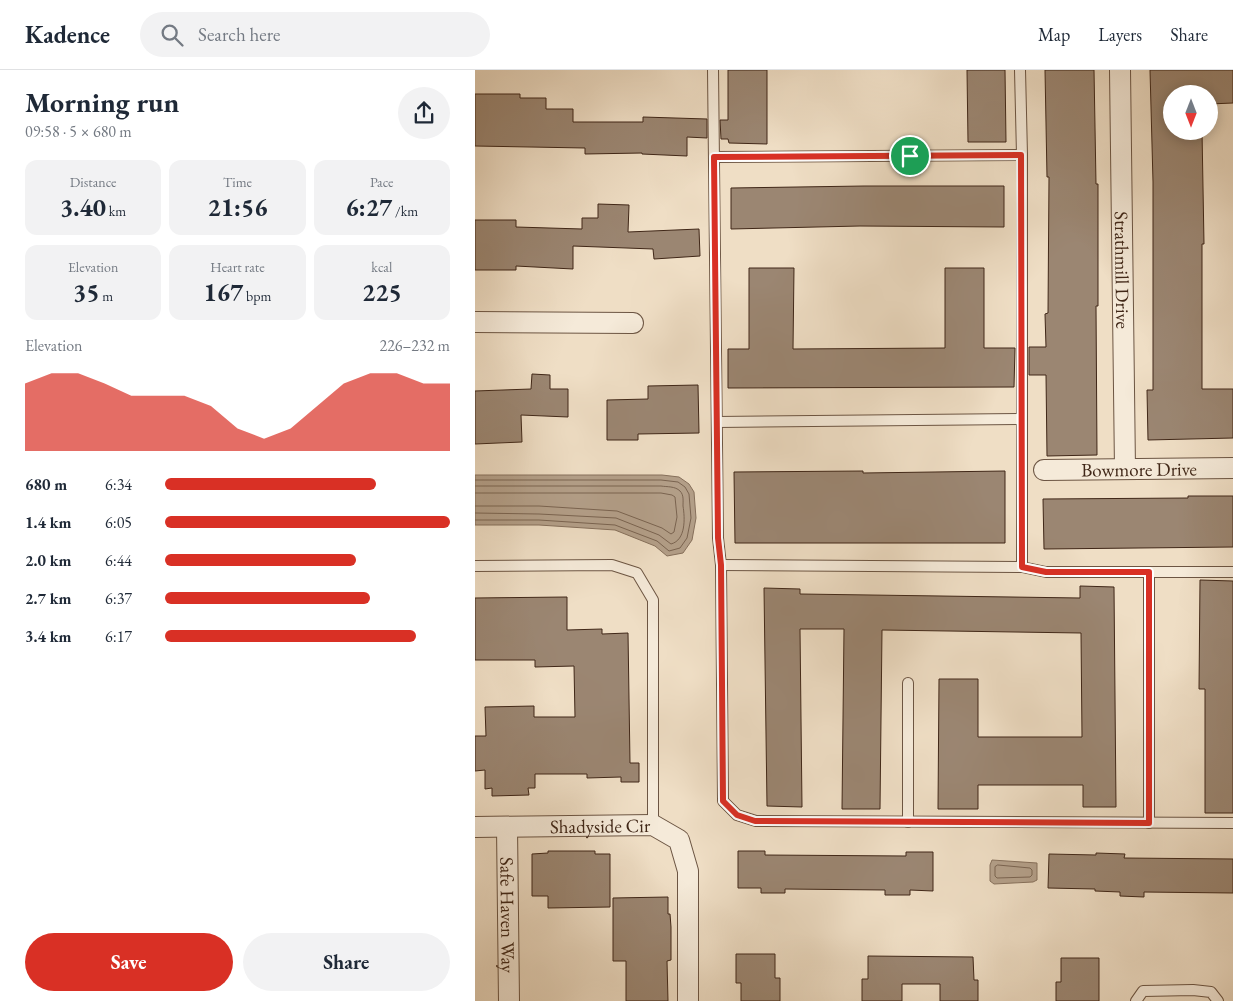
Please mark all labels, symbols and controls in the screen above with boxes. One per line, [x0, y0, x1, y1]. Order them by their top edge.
search box [140, 12, 490, 57]
text: Kadence [25, 19, 110, 50]
icon: search [158, 21, 186, 49]
text: Search here [198, 22, 281, 47]
text: Map [1038, 23, 1070, 46]
text: Layers [1098, 23, 1142, 46]
text: Share [1170, 23, 1208, 46]
text: Morning run [25, 84, 179, 120]
north arrow [1163, 85, 1217, 140]
map controls [1163, 85, 1218, 140]
button: share [398, 87, 450, 139]
text: 09:58 · 5 × 680 m [25, 121, 132, 142]
pin [889, 135, 931, 177]
icon: arrive [896, 142, 924, 170]
text: Distance [70, 173, 117, 191]
text: Time [223, 173, 252, 191]
text: Pace [370, 173, 394, 191]
text: 3.40 [60, 191, 106, 223]
text: 21:56 [208, 191, 267, 223]
text: 6:27 [346, 191, 392, 223]
text: km [106, 202, 126, 220]
text: /km [392, 202, 418, 220]
street label: Strathmill Drive [1109, 211, 1136, 329]
text: Elevation [68, 258, 118, 276]
text: Heart rate [210, 258, 265, 276]
text: kcal [371, 258, 392, 276]
text: 35 [73, 276, 100, 308]
text: 167 [204, 276, 243, 308]
text: 225 [362, 276, 402, 308]
text: m [100, 287, 113, 305]
text: bpm [243, 287, 271, 305]
text: Elevation [25, 335, 83, 356]
text: 226–232 m [379, 335, 450, 356]
street label: Bowmore Drive [1081, 456, 1197, 482]
text: 680 m [25, 474, 67, 495]
text: 6:34 [105, 474, 132, 495]
text: 1.4 km [25, 512, 71, 533]
text: 6:05 [105, 512, 132, 533]
text: 2.0 km [25, 550, 71, 571]
text: 6:44 [105, 550, 132, 571]
text: 2.7 km [25, 588, 71, 609]
text: 6:37 [105, 588, 132, 609]
text: 3.4 km [25, 626, 71, 647]
text: 6:17 [105, 626, 132, 647]
street label: Shadyside Cir [550, 813, 651, 839]
street label: Safe Haven Way [495, 857, 521, 974]
button: Save [25, 933, 233, 991]
button: Share [243, 933, 450, 991]

